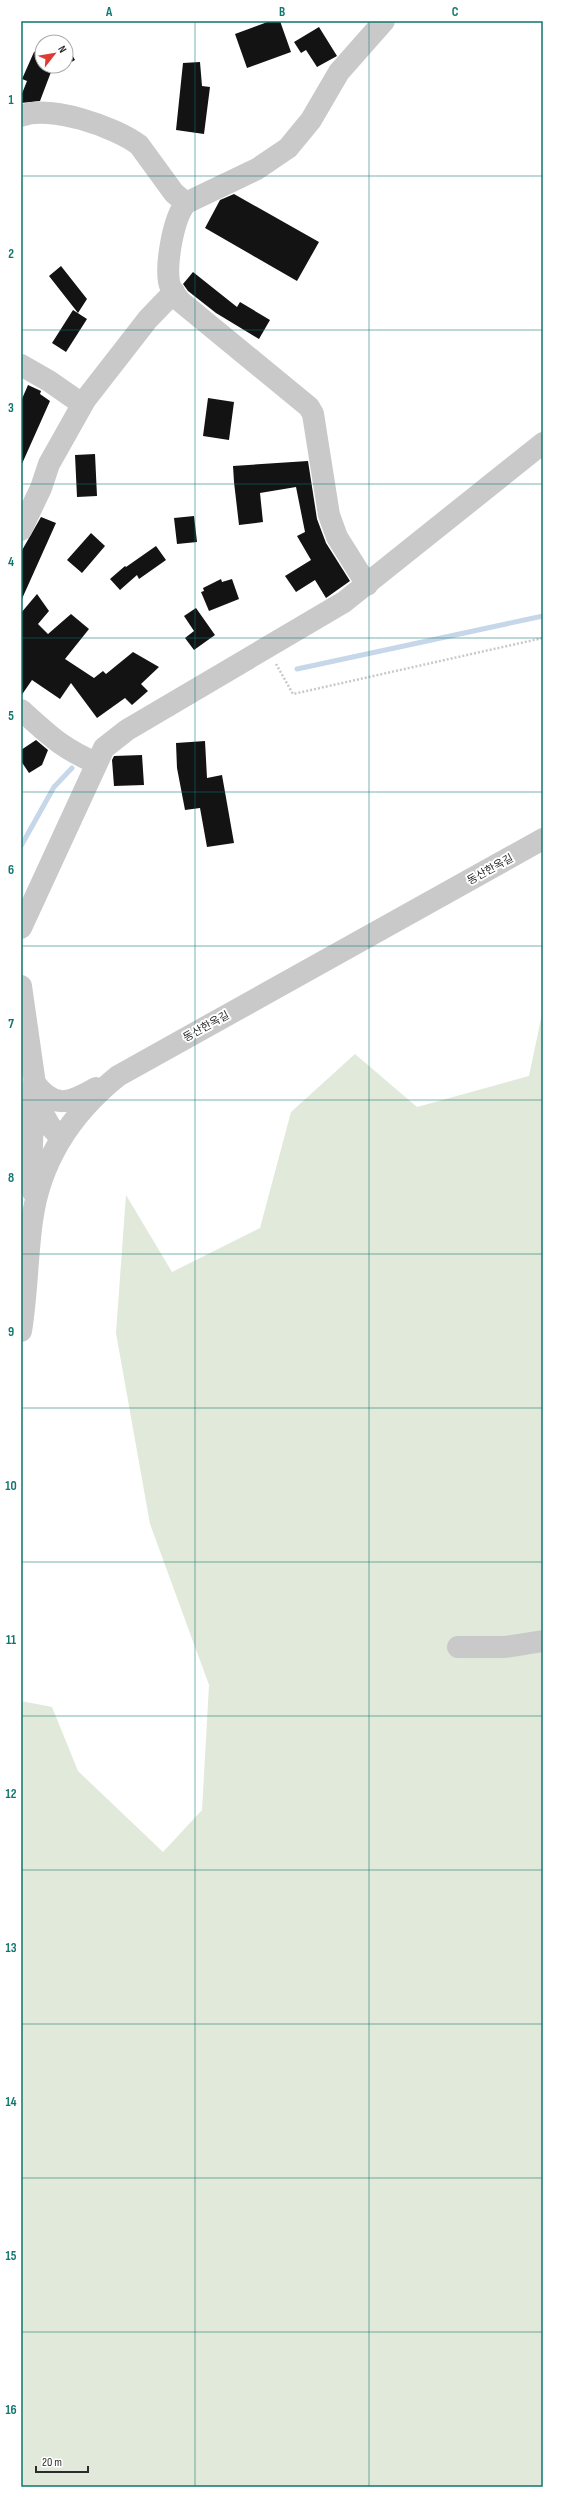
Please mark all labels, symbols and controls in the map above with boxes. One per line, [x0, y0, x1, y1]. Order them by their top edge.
text: A [105, 4, 113, 20]
text: B [279, 4, 285, 20]
text: C [452, 4, 459, 20]
north arrow [34, 34, 74, 74]
text: N [55, 43, 69, 55]
text: 1 [8, 92, 14, 108]
text: 2 [8, 246, 14, 262]
text: 3 [8, 400, 14, 416]
text: 4 [8, 554, 14, 570]
text: 5 [8, 708, 14, 724]
street label: 동산한옥길 [465, 851, 516, 887]
text: 6 [8, 862, 14, 878]
street label: 동산한옥길 [181, 1008, 232, 1044]
text: 7 [8, 1016, 14, 1032]
text: 8 [8, 1170, 14, 1186]
text: 9 [8, 1324, 14, 1340]
text: 10 [5, 1478, 17, 1494]
text: 11 [6, 1632, 16, 1648]
text: 12 [6, 1786, 17, 1802]
text: 13 [6, 1940, 17, 1956]
text: 14 [5, 2094, 17, 2110]
text: 15 [6, 2248, 17, 2264]
text: 16 [5, 2402, 17, 2418]
scale bar [36, 2448, 88, 2474]
text: 20 m [42, 2455, 62, 2470]

